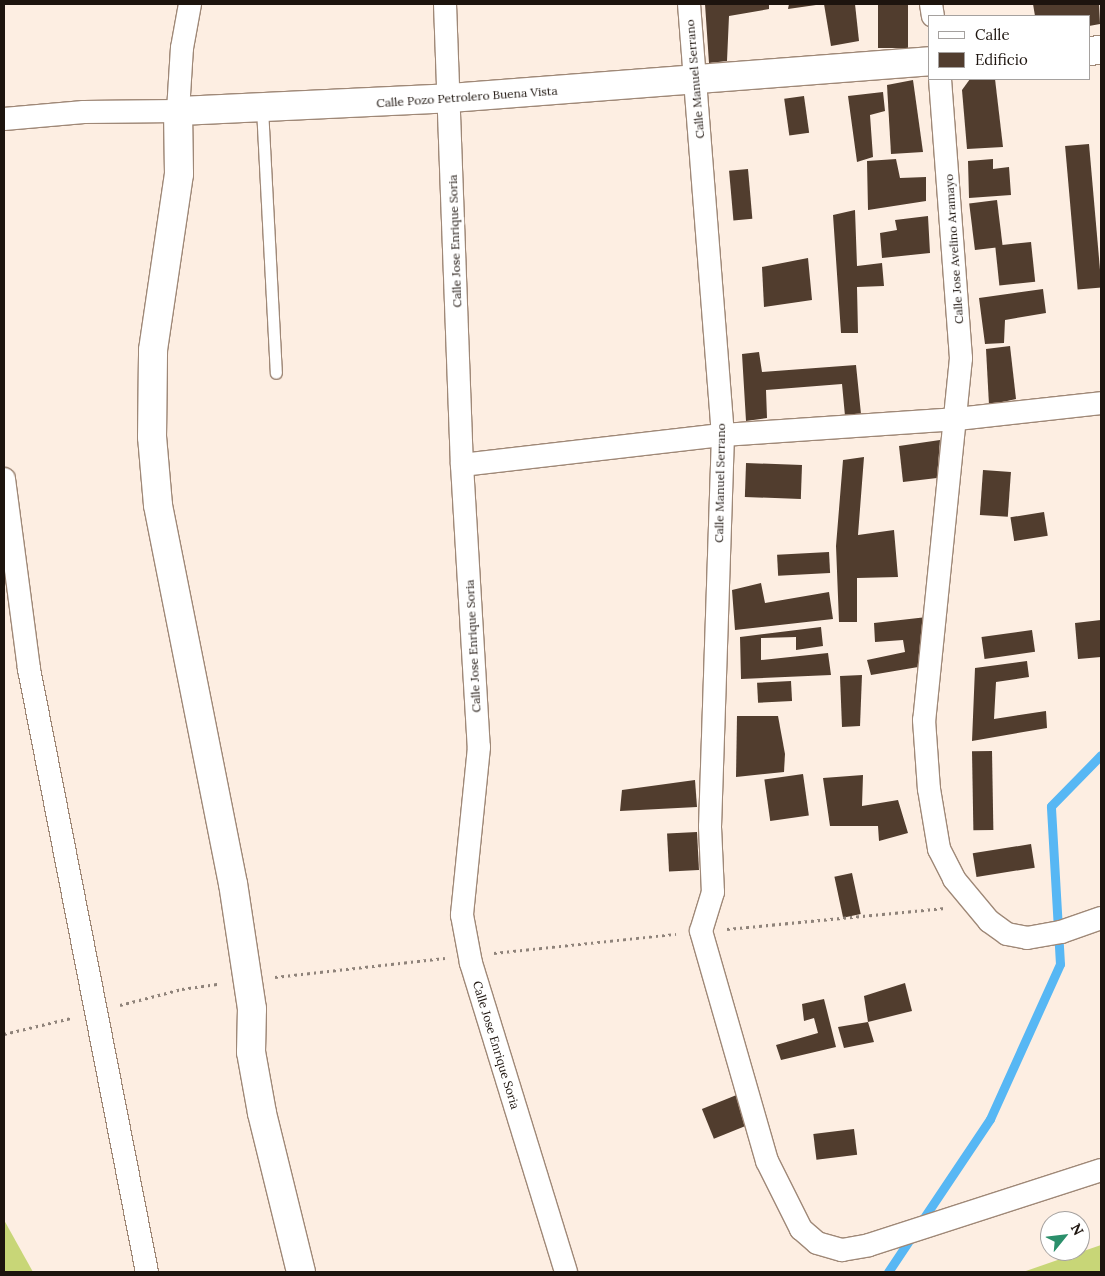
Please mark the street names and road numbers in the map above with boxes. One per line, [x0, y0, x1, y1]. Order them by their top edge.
street label: Calle Manuel Serrano [683, 19, 707, 139]
street label: Calle Pozo Petrolero Buena Vista [376, 83, 558, 111]
street label: Calle Jose Enrique Soria [445, 174, 465, 308]
street label: Calle Jose Avelino Aramayo [942, 174, 966, 324]
street label: Calle Manuel Serrano [712, 423, 728, 543]
street label: Calle Jose Enrique Soria [462, 579, 484, 713]
street label: Calle Jose Enrique Soria [470, 979, 522, 1111]

